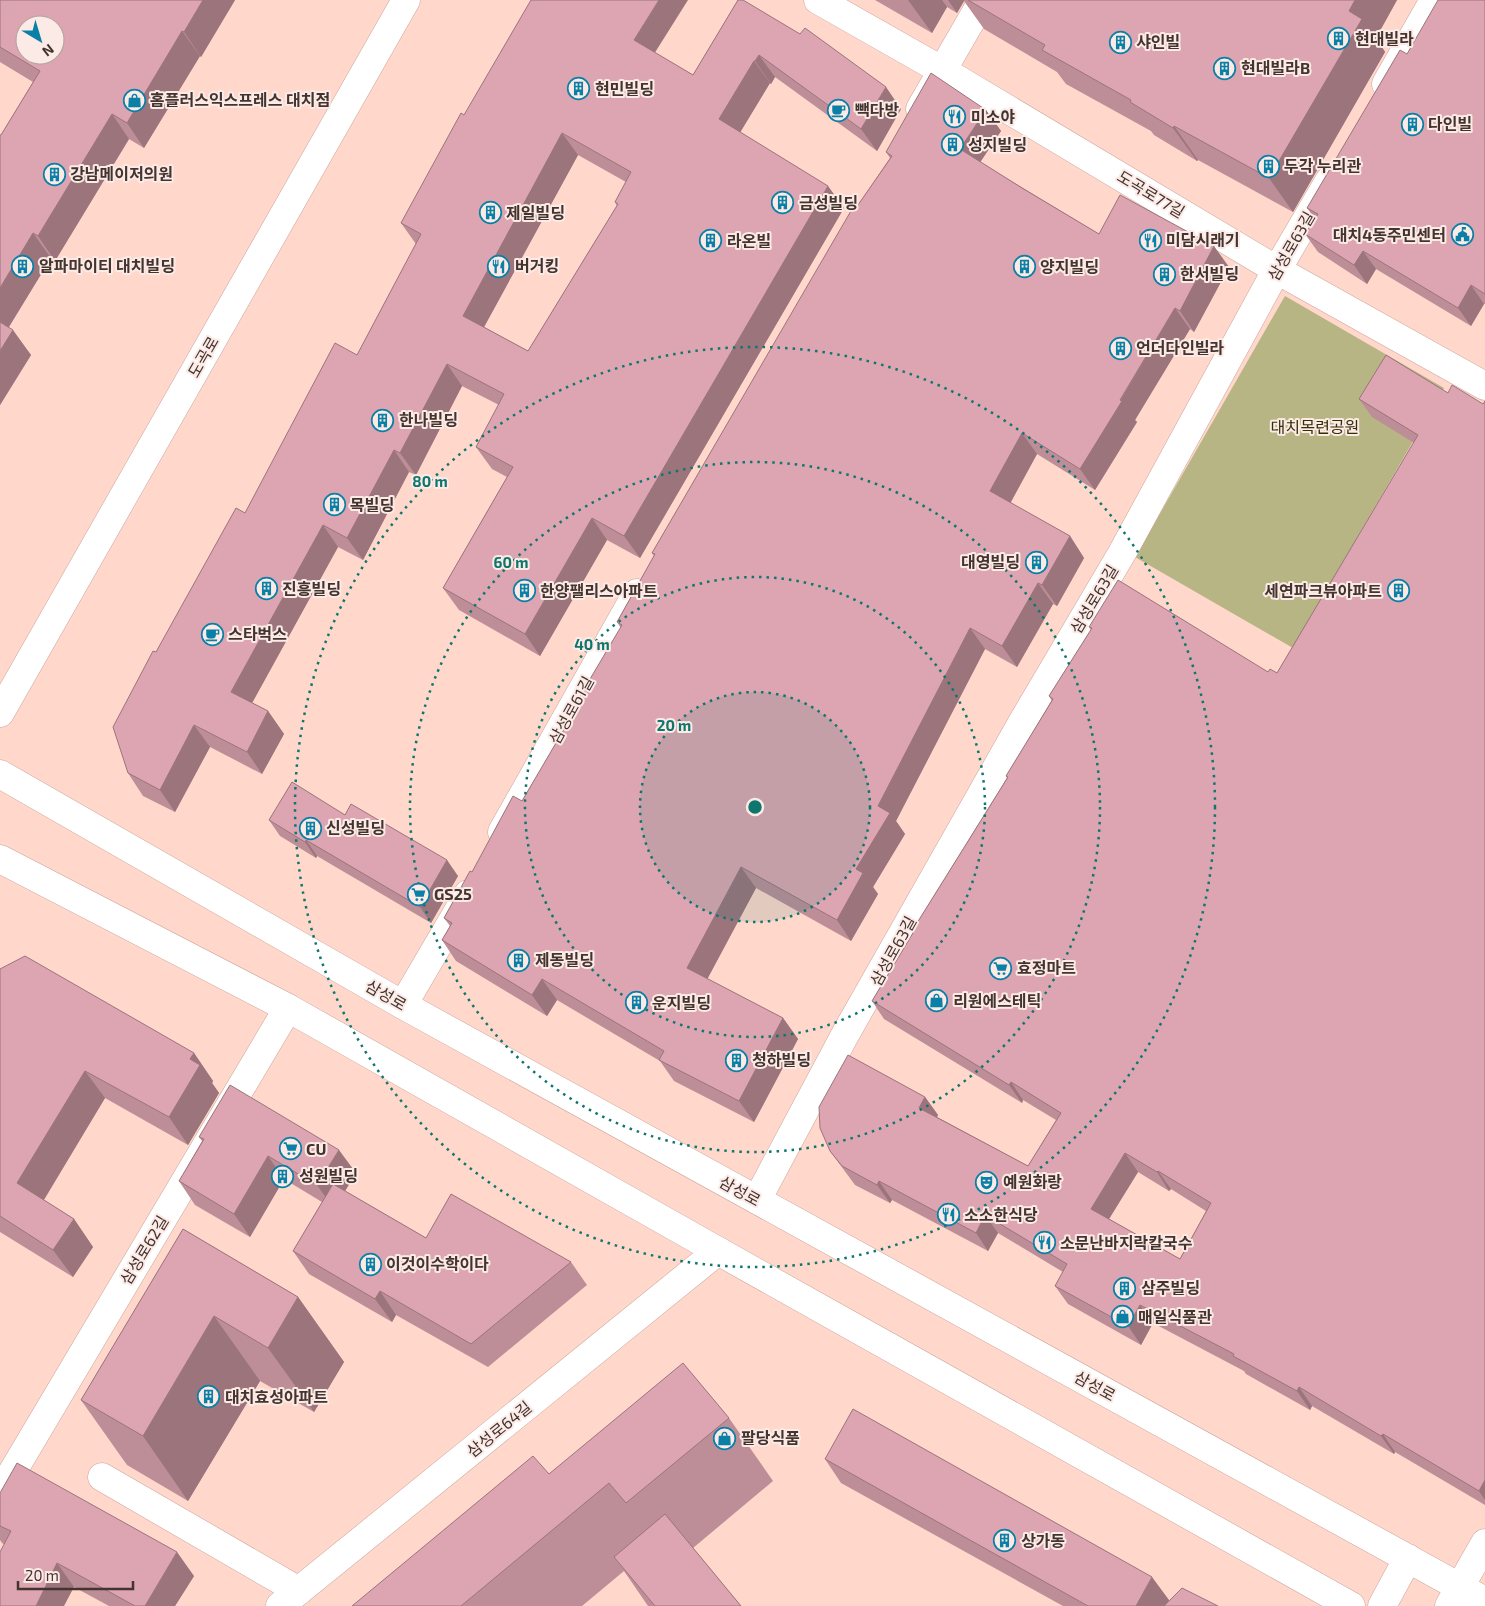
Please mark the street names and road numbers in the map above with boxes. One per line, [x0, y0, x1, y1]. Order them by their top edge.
street label: 도곡로77길 [1114, 166, 1188, 221]
street label: 삼성로63길 [1263, 208, 1318, 284]
street label: 도곡로 [183, 333, 222, 381]
street label: 삼성로63길 [1066, 561, 1122, 637]
street label: 삼성로61길 [544, 673, 597, 747]
street label: 삼성로63길 [866, 913, 920, 989]
street label: 삼성로 [362, 975, 410, 1014]
street label: 삼성로 [716, 1172, 764, 1210]
street label: 삼성로62길 [116, 1212, 172, 1288]
street label: 삼성로 [1071, 1367, 1119, 1405]
street label: 삼성로64길 [462, 1397, 535, 1460]

